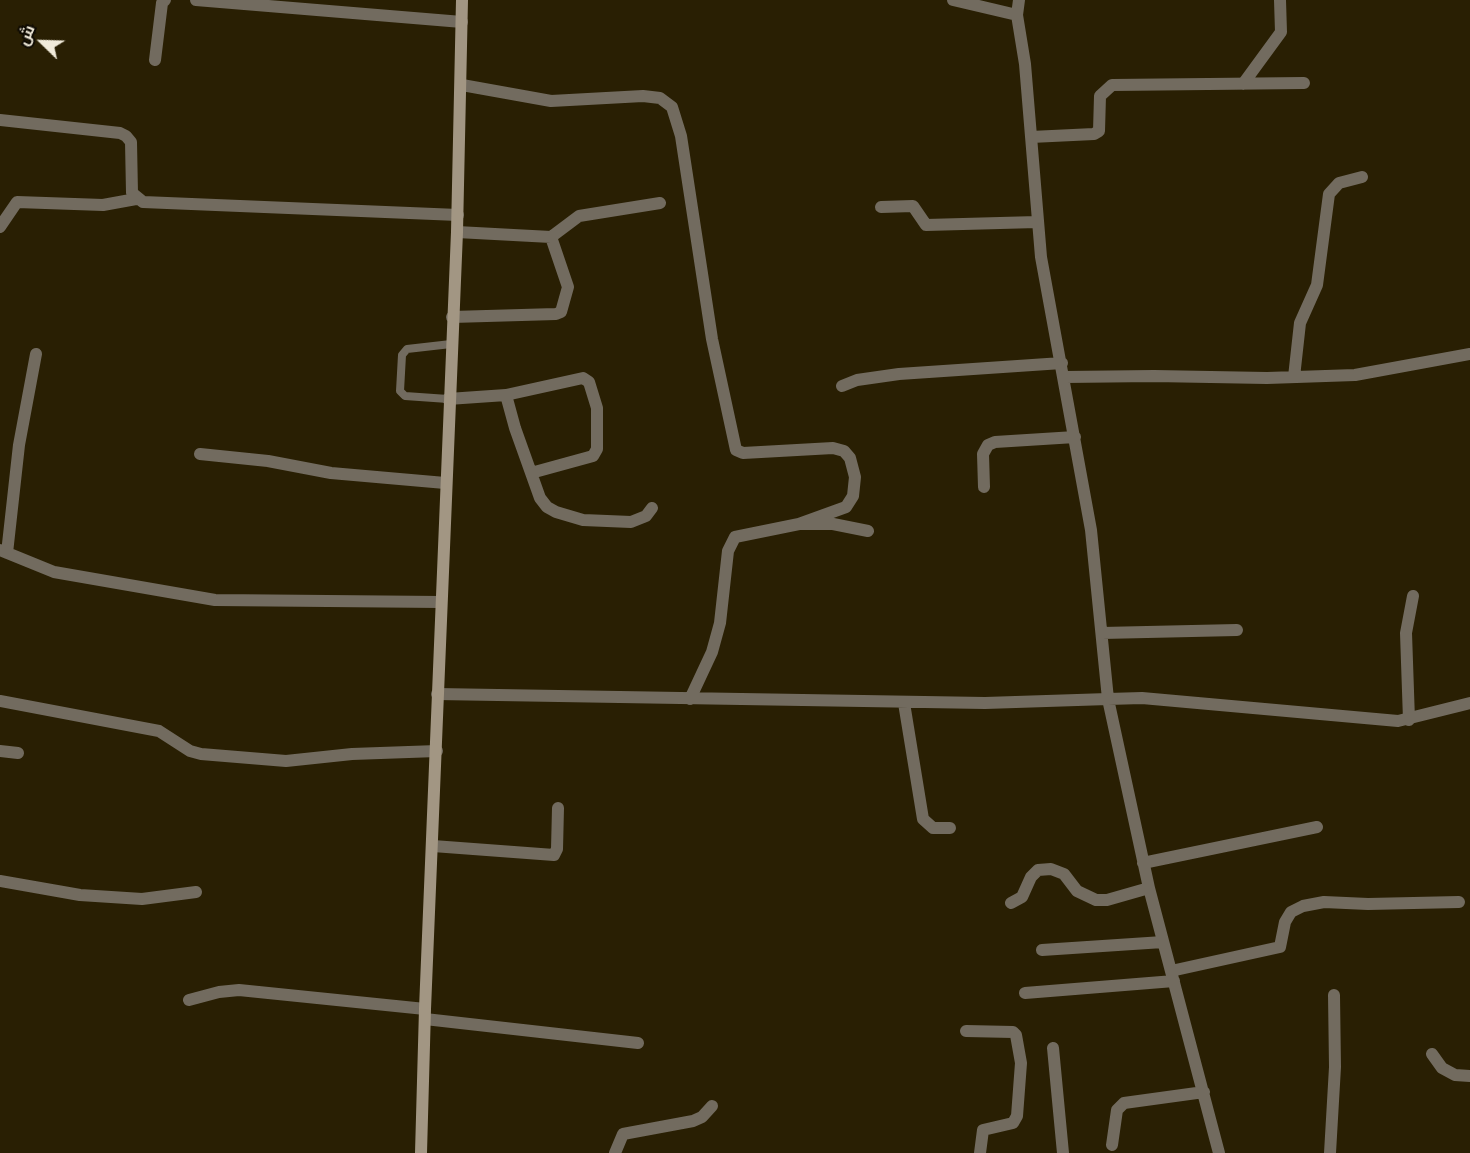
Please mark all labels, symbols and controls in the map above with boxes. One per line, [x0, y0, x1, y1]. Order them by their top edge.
north arrow [12, 12, 72, 72]
text: ش [11, 21, 40, 49]

